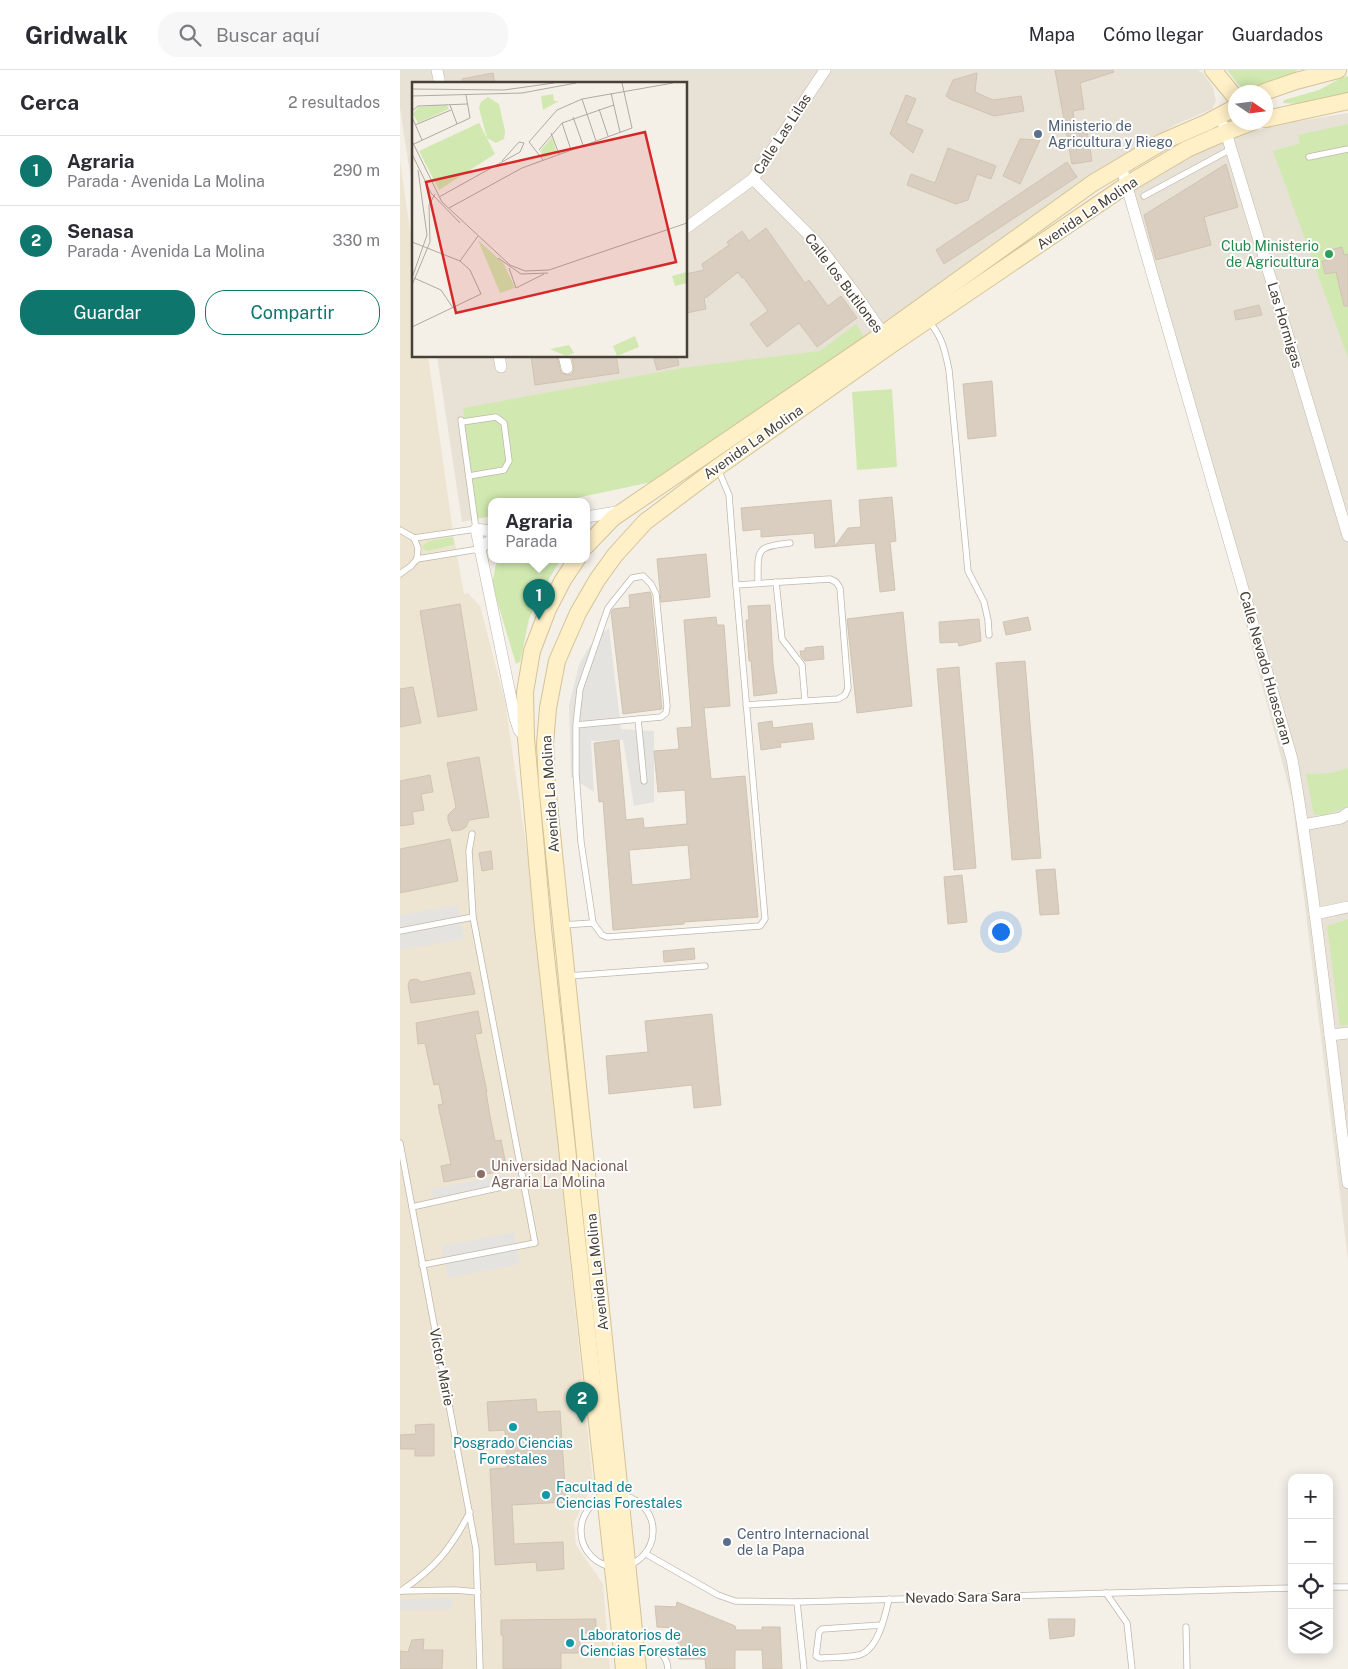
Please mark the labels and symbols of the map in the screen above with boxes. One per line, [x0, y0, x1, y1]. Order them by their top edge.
inset map [412, 82, 688, 358]
north arrow [1228, 85, 1273, 130]
street label: Calle Las Lilas [750, 91, 814, 177]
place label: Ministerio de Agricultura y Riego [1048, 118, 1173, 150]
marker: Ministerio de Agricultura y Riego [1032, 128, 1044, 140]
street label: Avenida La Molina [1034, 173, 1140, 253]
street label: Calle los Butilones [801, 230, 887, 336]
place label: Club Ministerio de Agricultura [1221, 238, 1319, 270]
marker: Club Ministerio de Agricultura [1323, 248, 1335, 260]
street label: Las Hormigas [1264, 280, 1306, 370]
street label: Avenida La Molina [700, 402, 806, 482]
pin: 1 [523, 579, 555, 620]
street label: Calle Nevado Huascaran [1236, 589, 1296, 747]
street label: Avenida La Molina [538, 735, 562, 853]
your location [988, 919, 1014, 945]
place label: Universidad Nacional Agraria La Molina [491, 1158, 628, 1190]
marker: Universidad Nacional Agraria La Molina [475, 1168, 487, 1180]
street label: Avenida La Molina [583, 1213, 611, 1331]
street label: Víctor Marie [427, 1327, 457, 1407]
pin: 2 [566, 1382, 598, 1423]
marker: Posgrado Ciencias Forestales [507, 1421, 519, 1433]
place label: Posgrado Ciencias Forestales [453, 1435, 573, 1467]
place label: Facultad de Ciencias Forestales [556, 1479, 682, 1511]
marker: Facultad de Ciencias Forestales [540, 1489, 552, 1501]
place label: Centro Internacional de la Papa [737, 1526, 870, 1558]
marker: Centro Internacional de la Papa [721, 1536, 733, 1548]
street label: Nevado Sara Sara [905, 1588, 1021, 1606]
place label: Laboratorios de Ciencias Forestales [580, 1627, 706, 1659]
marker: Laboratorios de Ciencias Forestales [564, 1637, 576, 1649]

